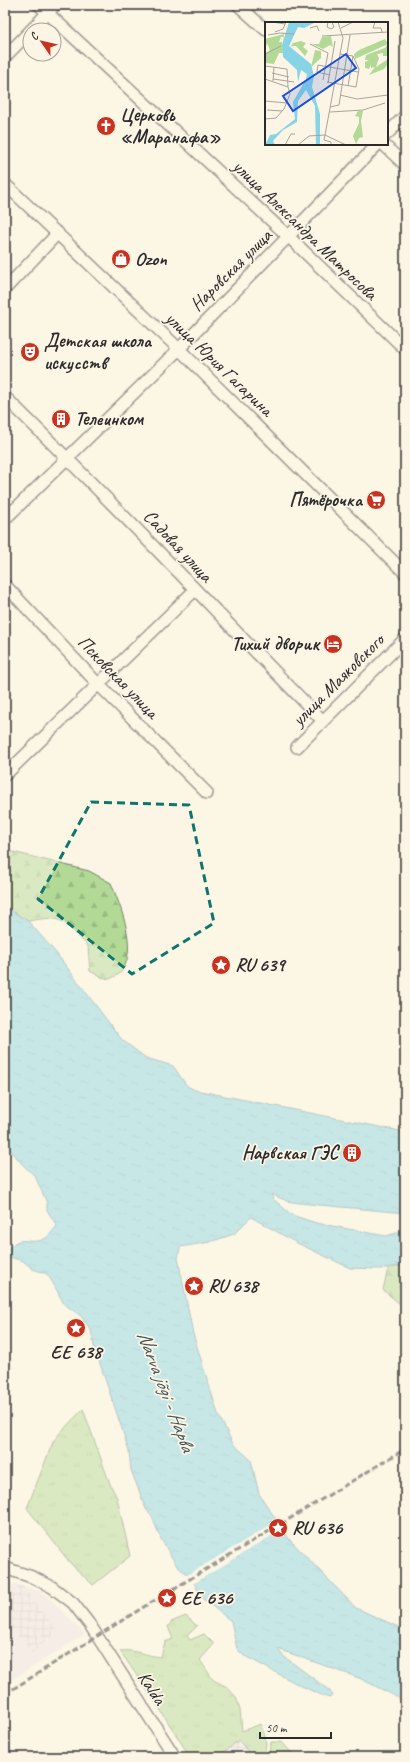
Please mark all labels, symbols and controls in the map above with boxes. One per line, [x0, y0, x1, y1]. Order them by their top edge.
north arrow [22, 22, 62, 62]
inset map [265, 22, 388, 145]
text: С [26, 29, 42, 43]
place label: Церковь «Маранафа» [120, 103, 221, 149]
church icon: Церковь «Маранафа» [95, 115, 117, 137]
street label: улица Александра Матросова [227, 154, 384, 307]
street label: Наровская улица [185, 223, 278, 316]
place label: Ozon [135, 247, 167, 271]
shop icon: Ozon [110, 248, 132, 270]
street label: улица Юрия Гагарина [159, 306, 280, 423]
place label: Детская школа искусств [44, 329, 153, 375]
theatre icon: Детская школа искусств [19, 341, 41, 363]
place label: Телеинком [75, 407, 145, 431]
building icon: Телеинком [50, 408, 72, 430]
place label: Пятёрочка [289, 488, 364, 512]
supermarket icon: Пятёрочка [365, 489, 387, 511]
street label: Садовая улица [138, 504, 219, 589]
street label: улица Маяковского [286, 627, 391, 732]
street label: Псковская улица [72, 630, 165, 725]
place label: Тихий дворик [231, 632, 321, 656]
hotel icon: Тихий дворик [322, 633, 344, 655]
place label: RU 639 [235, 953, 287, 977]
place icon: RU 639 [210, 954, 232, 976]
place label: Нарвская ГЭС [242, 1141, 341, 1165]
building icon: Нарвская ГЭС [341, 1142, 363, 1164]
place label: RU 638 [208, 1274, 260, 1298]
place icon: RU 638 [183, 1275, 205, 1297]
place icon: EE 638 [65, 1317, 87, 1339]
water label: Narva jõgi - Нарва [132, 1327, 201, 1457]
place label: EE 638 [51, 1340, 104, 1364]
place label: RU 636 [292, 1516, 344, 1540]
place icon: RU 636 [267, 1517, 289, 1539]
place label: EE 636 [181, 1586, 234, 1610]
place icon: EE 636 [156, 1587, 178, 1609]
street label: Kalda [132, 1667, 172, 1710]
scale bar [260, 1714, 331, 1740]
text: 50 m [266, 1720, 288, 1736]

